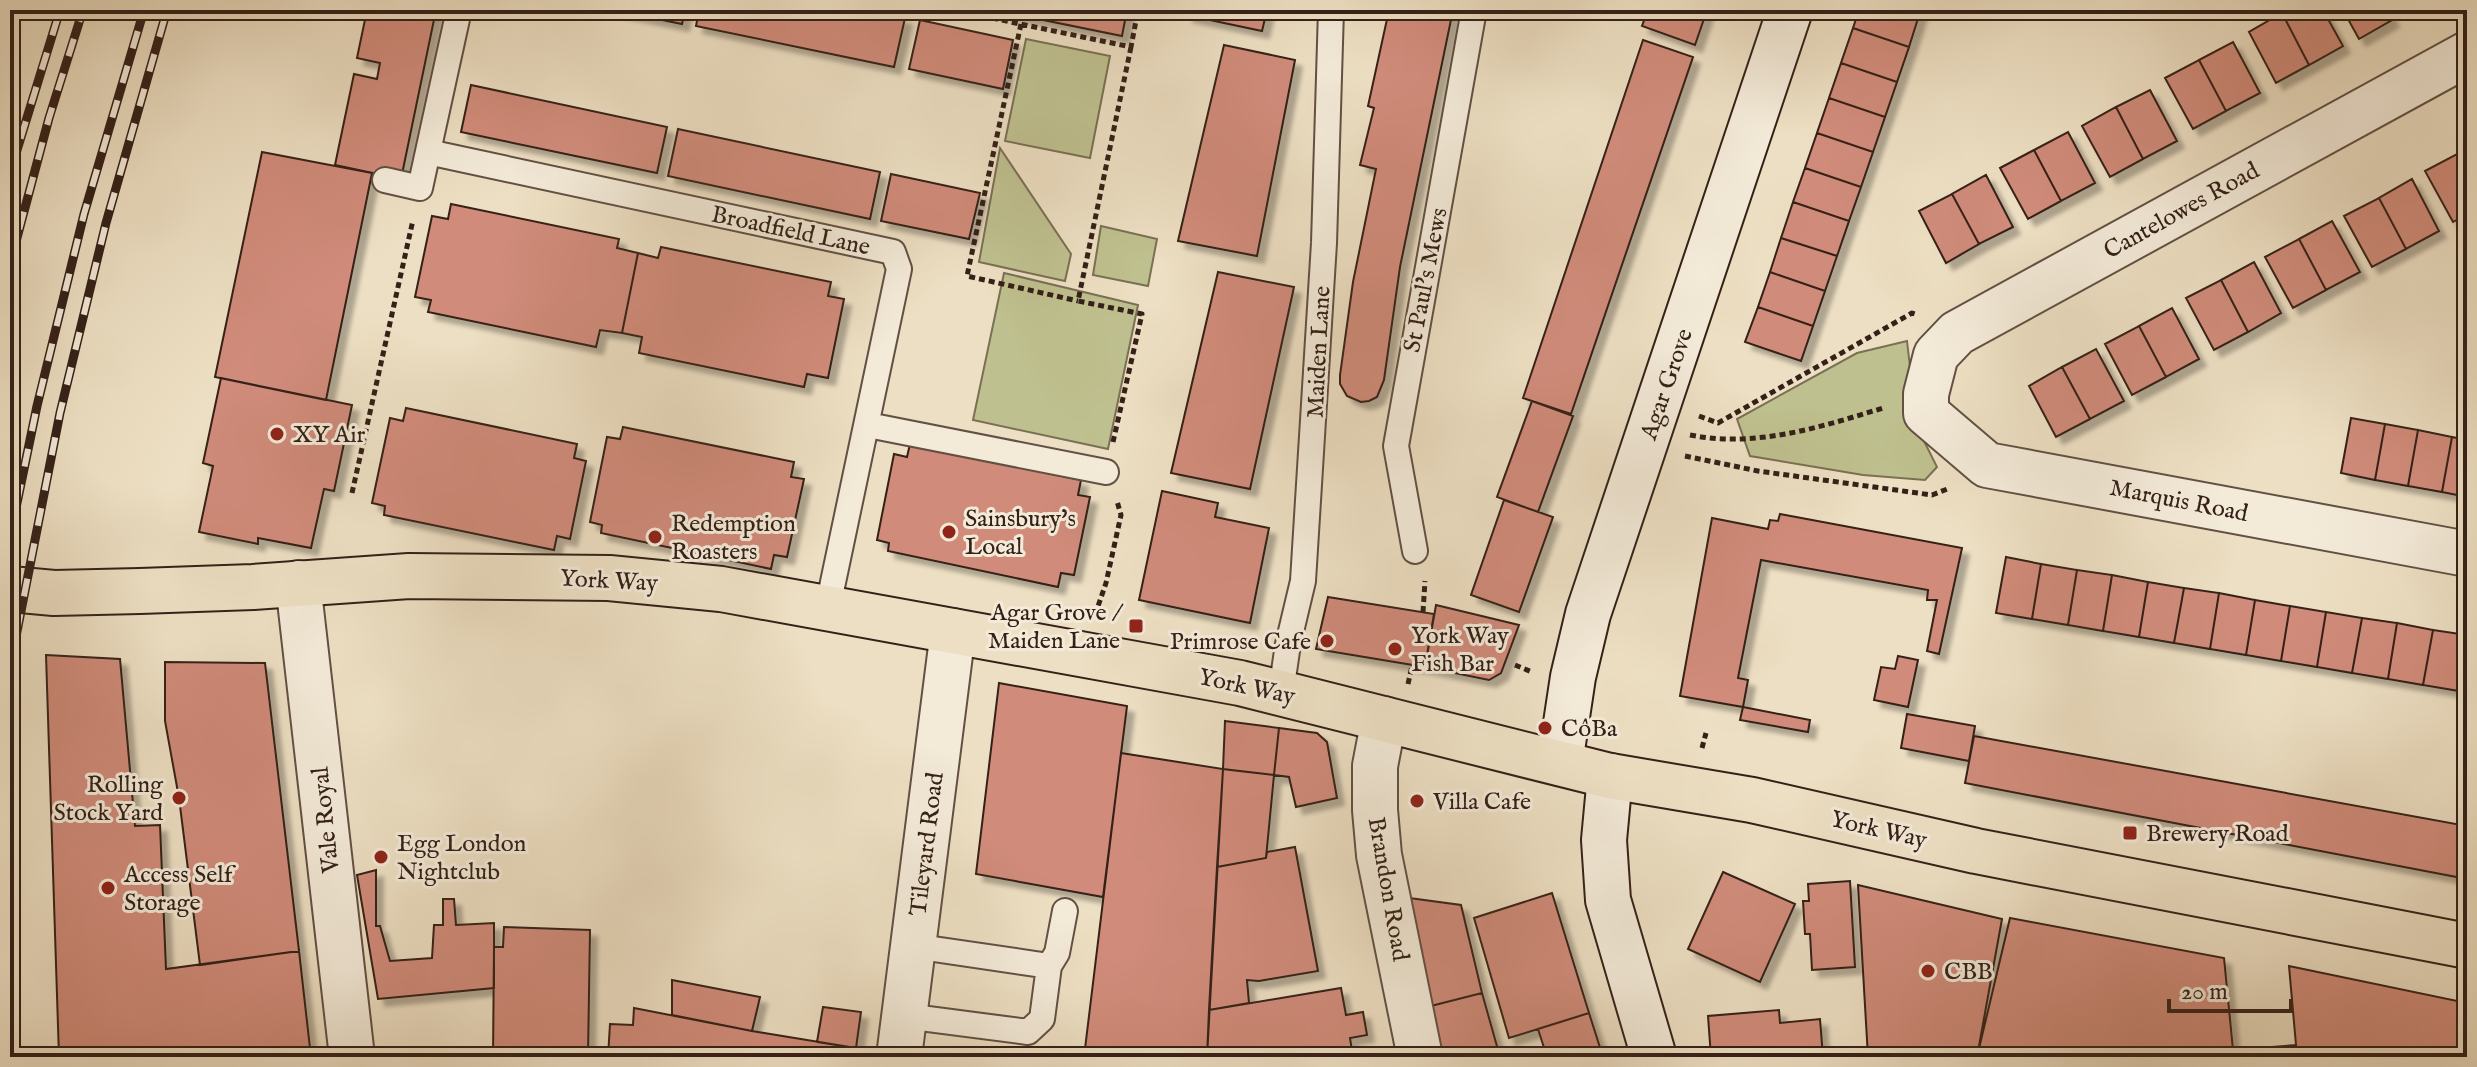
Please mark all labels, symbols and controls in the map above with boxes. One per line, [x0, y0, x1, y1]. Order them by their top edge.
street label: Cantelowes Road [2098, 156, 2265, 267]
street label: Broadfield Lane [708, 200, 873, 263]
street label: St Paul's Mews [1397, 205, 1456, 355]
street label: Maiden Lane [1301, 285, 1338, 419]
street label: Agar Grove [1634, 325, 1701, 445]
place label: XY Air [293, 420, 366, 451]
marker: XY Air [268, 425, 286, 443]
street label: Marquis Road [2107, 473, 2251, 530]
place label: Sainsbury's Local [965, 504, 1076, 563]
place label: Redemption Roasters [671, 509, 796, 568]
marker: Sainsbury's Local [940, 523, 958, 541]
marker: Redemption Roasters [646, 528, 664, 546]
street label: York Way [559, 563, 659, 600]
place label: Agar Grove / Maiden Lane [988, 598, 1124, 657]
marker: Agar Grove / Maiden Lane [1127, 617, 1145, 635]
place label: York Way Fish Bar [1411, 621, 1509, 680]
place label: Primrose Cafe [1170, 627, 1311, 658]
marker: Primrose Cafe [1318, 632, 1336, 650]
marker: York Way Fish Bar [1386, 640, 1404, 658]
street label: York Way [1196, 662, 1298, 713]
place label: CôBa [1561, 714, 1618, 745]
marker: CôBa [1536, 719, 1554, 737]
street label: Vale Royal [305, 765, 348, 876]
place label: Rolling Stock Yard [54, 770, 164, 829]
street label: Tileyard Road [903, 770, 952, 918]
place label: Villa Cafe [1432, 787, 1531, 818]
marker: Rolling Stock Yard [170, 789, 188, 807]
marker: Villa Cafe [1408, 792, 1426, 810]
street label: York Way [1828, 804, 1930, 857]
street label: Brandon Road [1360, 815, 1415, 964]
place label: Brewery Road [2146, 819, 2289, 850]
marker: Brewery Road [2121, 824, 2139, 842]
place label: Egg London Nightclub [397, 829, 526, 888]
marker: Egg London Nightclub [372, 848, 390, 866]
place label: Access Self Storage [123, 860, 237, 919]
marker: Access Self Storage [99, 879, 117, 897]
place label: CBB [1944, 957, 1993, 988]
marker: CBB [1919, 962, 1937, 980]
scale bar [2169, 963, 2291, 1013]
text: 20 m [2181, 977, 2228, 1008]

